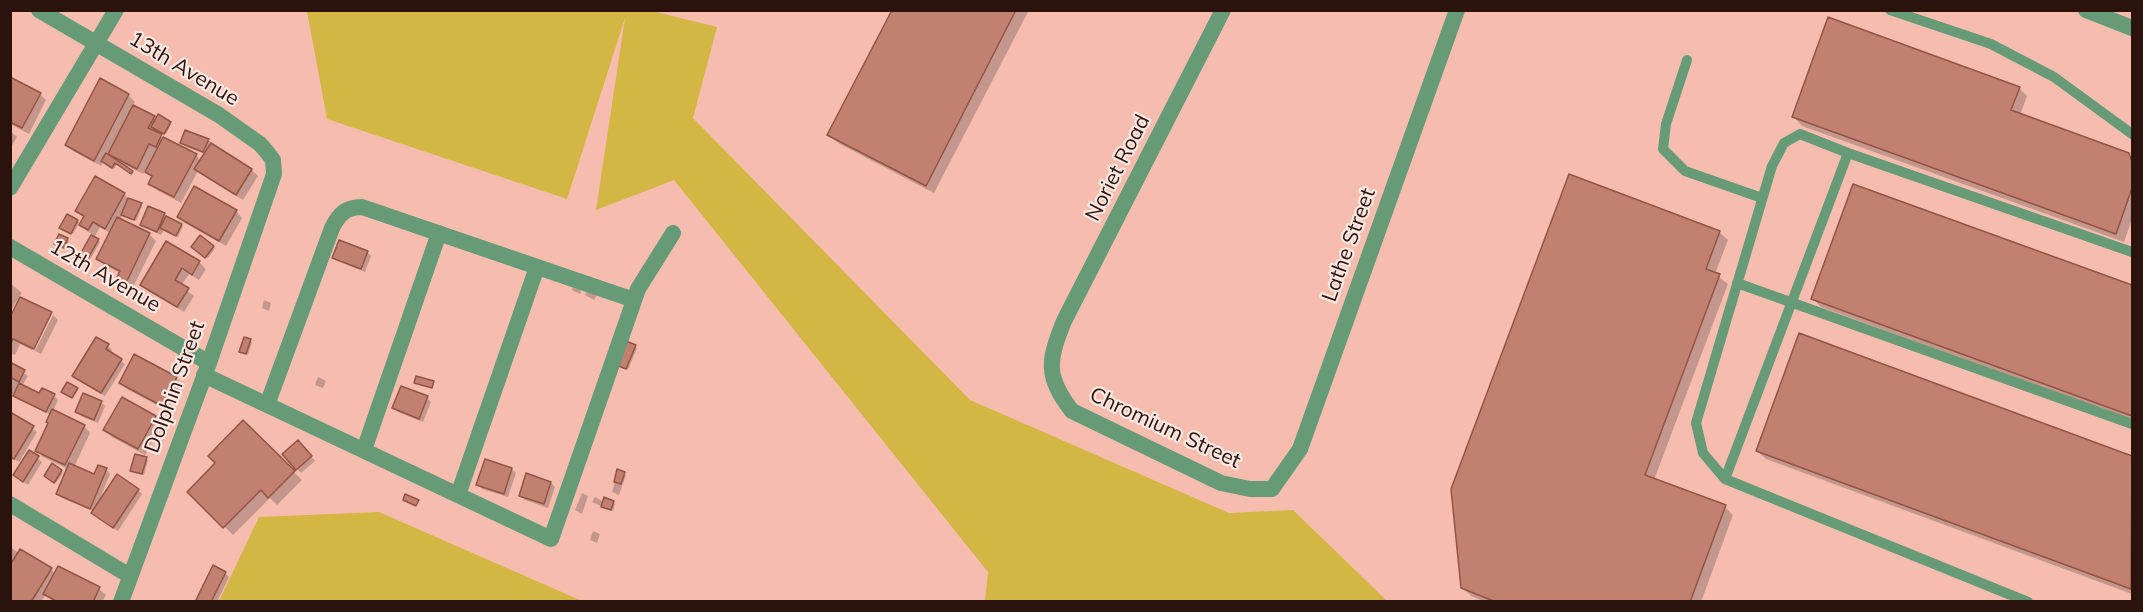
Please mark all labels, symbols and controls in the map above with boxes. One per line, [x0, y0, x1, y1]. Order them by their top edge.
street label: 13th Avenue [125, 26, 243, 112]
street label: Noriet Road [1080, 111, 1156, 225]
street label: Lathe Street [1317, 185, 1381, 305]
street label: 12th Avenue [45, 234, 165, 318]
street label: Dolphin Street [139, 318, 211, 456]
street label: Chromium Street [1085, 382, 1245, 474]

